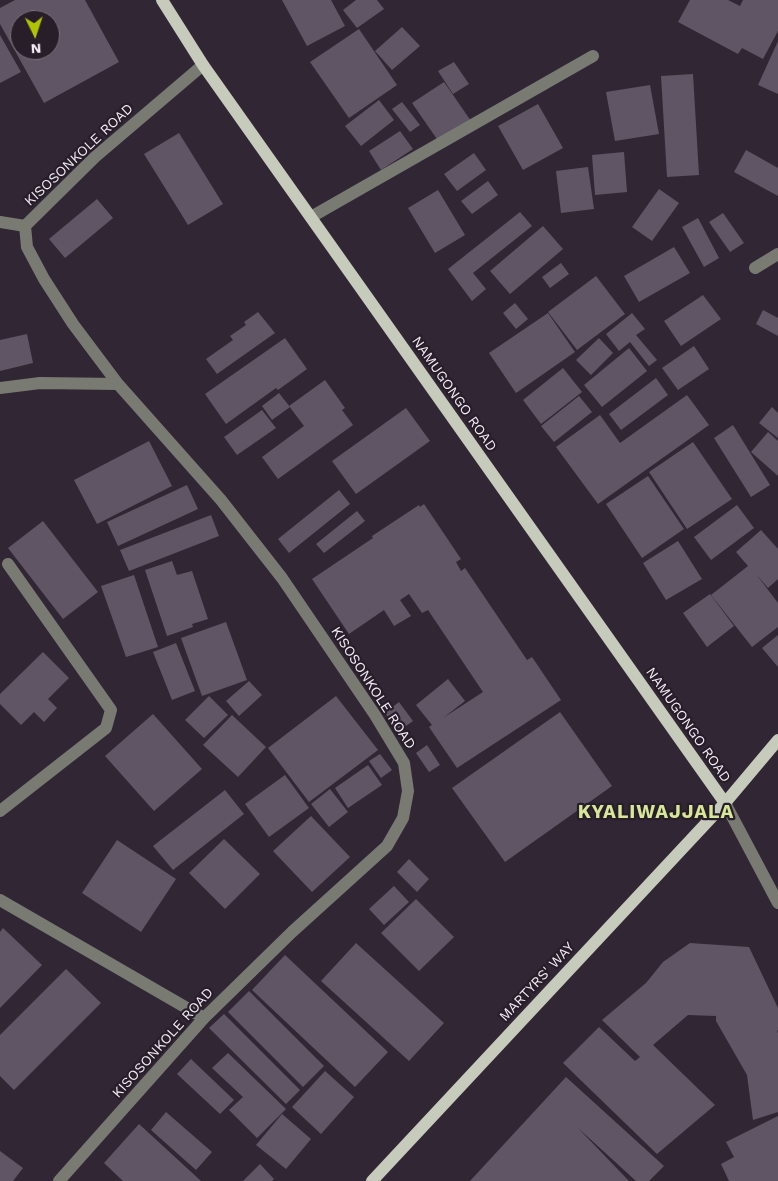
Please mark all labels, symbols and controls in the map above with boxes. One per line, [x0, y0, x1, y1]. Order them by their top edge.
north arrow [10, 10, 60, 60]
text: N [30, 41, 42, 57]
street label: KISOSONKOLE ROAD [21, 100, 137, 210]
street label: NAMUGONGO ROAD [408, 333, 500, 455]
street label: KISOSONKOLE ROAD [327, 624, 419, 752]
street label: NAMUGONGO ROAD [642, 664, 734, 786]
district label: KYALIWAJJALA [576, 801, 736, 823]
street label: MARTYRS' WAY [496, 939, 578, 1025]
street label: KISOSONKOLE ROAD [109, 984, 217, 1102]

